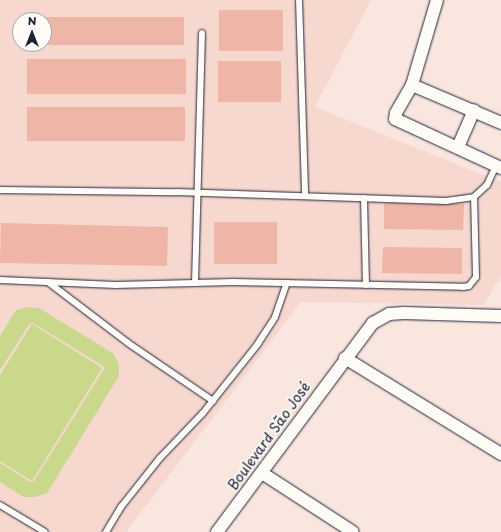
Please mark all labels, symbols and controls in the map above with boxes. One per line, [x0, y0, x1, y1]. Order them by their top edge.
north arrow [12, 12, 52, 52]
text: N [28, 12, 36, 29]
street label: Boulevard São José [224, 378, 314, 494]

